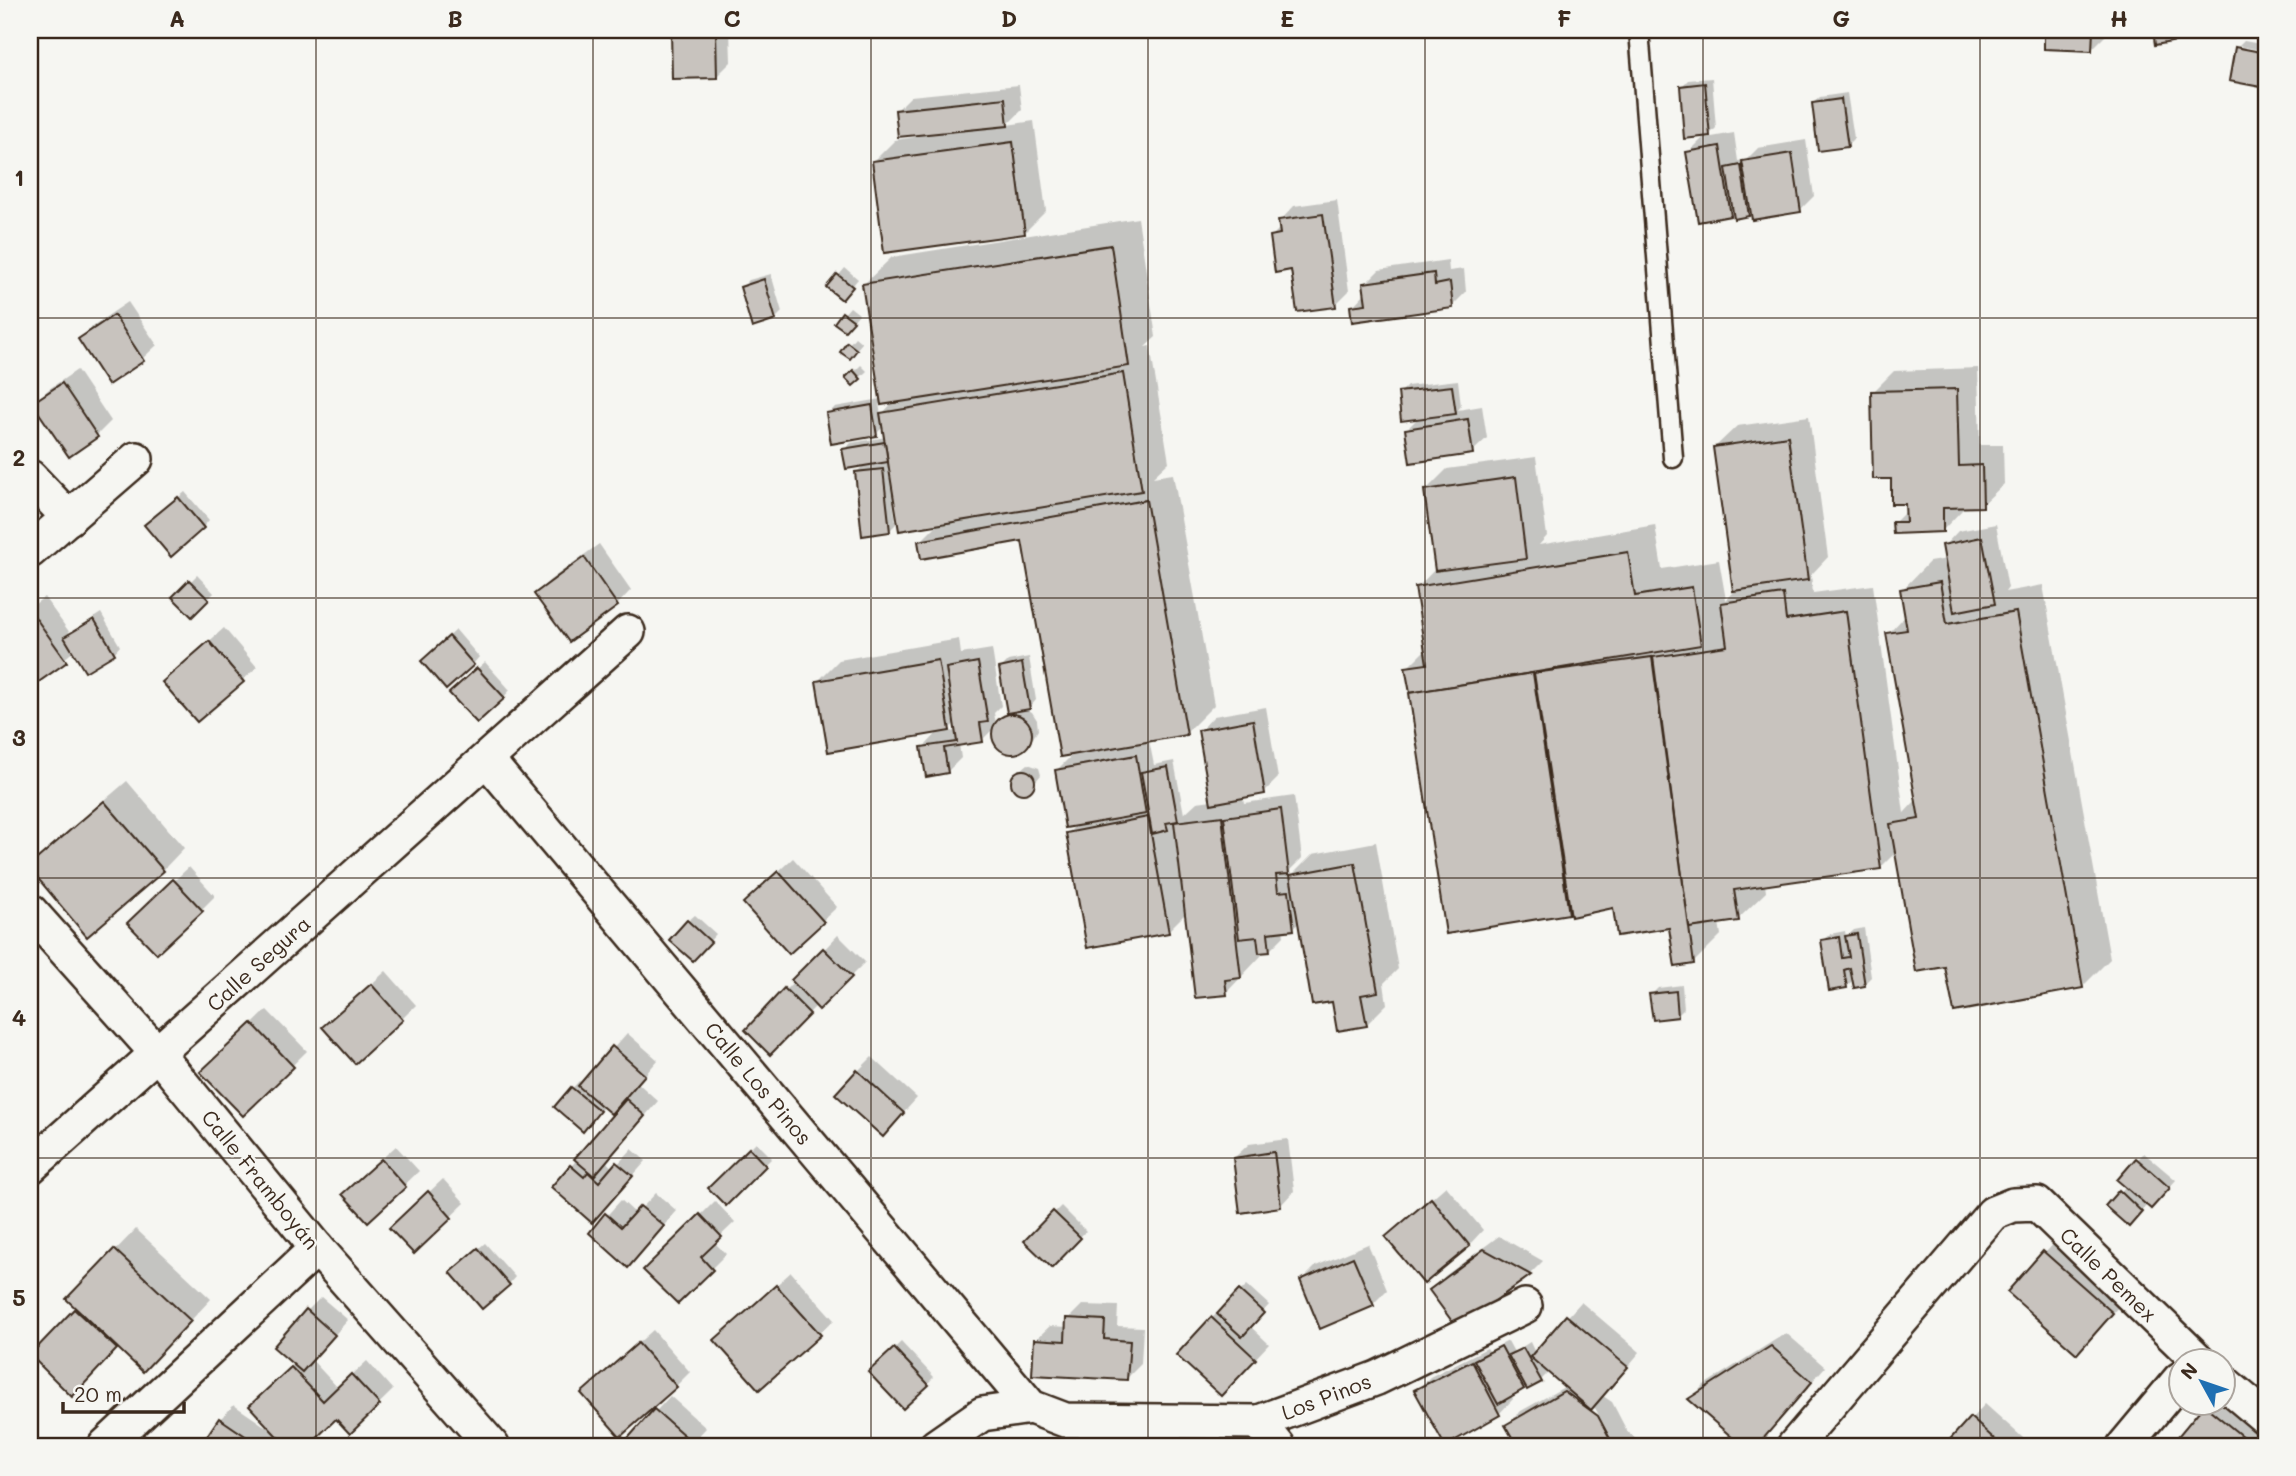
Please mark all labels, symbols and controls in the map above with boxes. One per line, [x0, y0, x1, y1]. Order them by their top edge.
text: A [169, 3, 185, 33]
text: B [447, 3, 463, 33]
text: C [723, 3, 741, 33]
text: D [1001, 3, 1017, 33]
text: E [1280, 3, 1294, 33]
text: F [1557, 3, 1571, 33]
text: G [1832, 3, 1850, 33]
text: H [2110, 3, 2128, 33]
text: 1 [14, 162, 24, 192]
text: 2 [13, 442, 25, 472]
text: 3 [12, 722, 26, 752]
street label: Calle Segura [200, 909, 316, 1017]
text: 4 [12, 1002, 26, 1032]
street label: Calle Los Pinos [700, 1016, 818, 1150]
street label: Calle Framboyán [196, 1104, 326, 1254]
street label: Calle Pemex [2055, 1221, 2163, 1327]
text: 5 [12, 1282, 26, 1312]
north arrow [2166, 1346, 2236, 1416]
text: N [2174, 1357, 2203, 1384]
street label: Los Pinos [1277, 1367, 1375, 1425]
scale bar [63, 1371, 184, 1415]
text: 20 m [74, 1380, 122, 1407]

